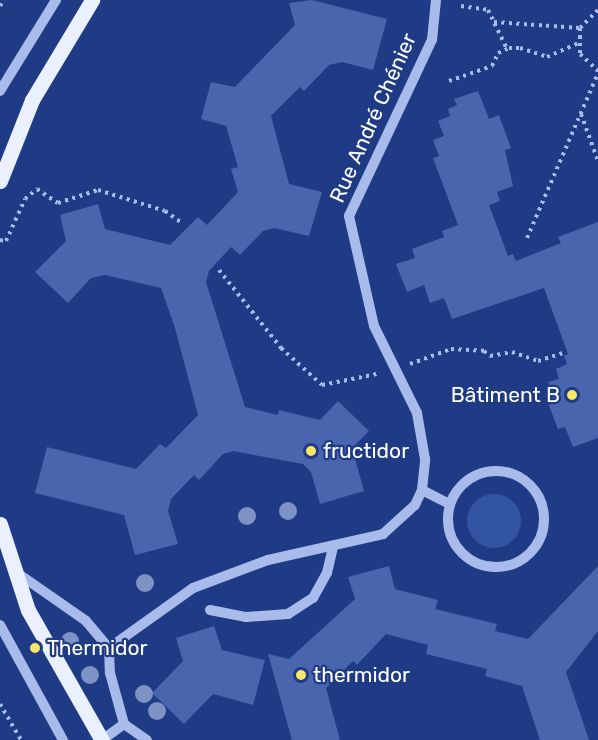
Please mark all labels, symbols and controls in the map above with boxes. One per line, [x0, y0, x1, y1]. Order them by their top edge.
street label: Rue André Chénier [324, 29, 422, 207]
place label: Bâtiment B [451, 382, 560, 408]
marker: Bâtiment B [565, 388, 579, 402]
place label: fructidor [323, 438, 409, 464]
marker: fructidor [304, 444, 318, 458]
place label: Thermidor [47, 635, 148, 661]
marker: Thermidor [28, 641, 42, 655]
place label: thermidor [313, 662, 410, 688]
marker: thermidor [294, 668, 308, 682]

